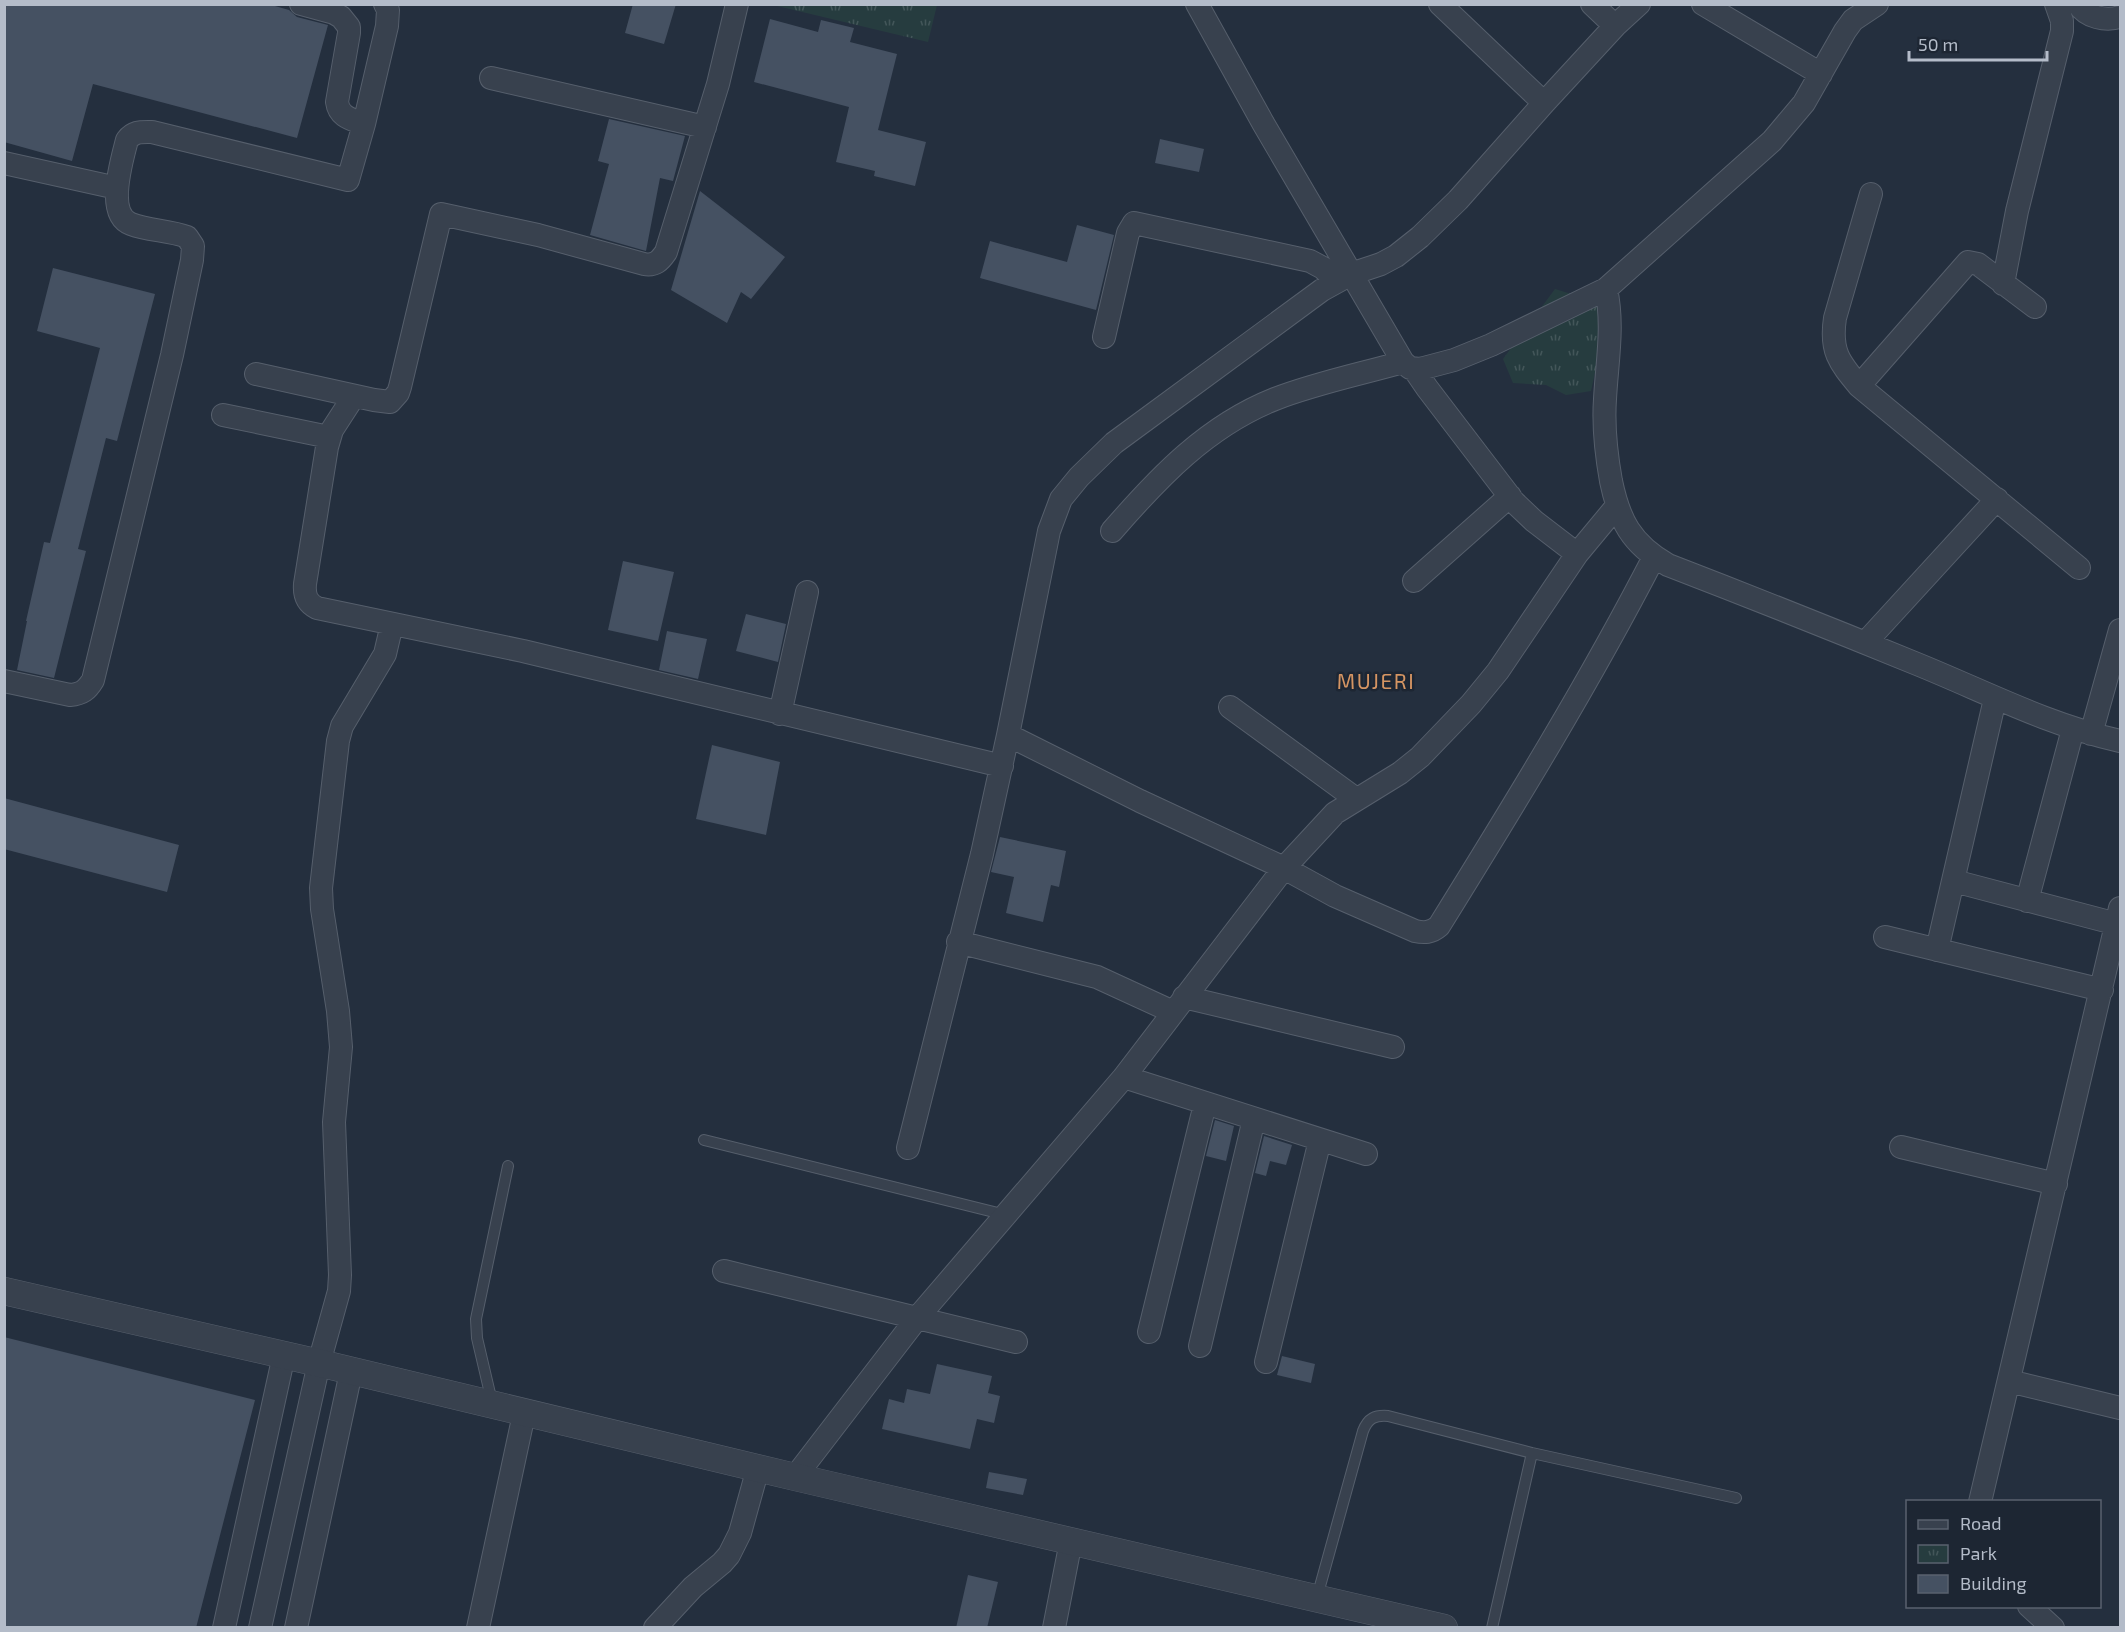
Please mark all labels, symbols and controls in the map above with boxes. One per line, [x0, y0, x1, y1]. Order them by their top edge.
scale bar [1909, 24, 2047, 62]
text: 50 m [1918, 33, 1958, 55]
district label: MUJERI [1337, 668, 1415, 693]
legend [1906, 1500, 2101, 1608]
text: Road [1960, 1512, 2001, 1534]
text: Park [1960, 1542, 1997, 1564]
text: Building [1960, 1572, 2027, 1594]

